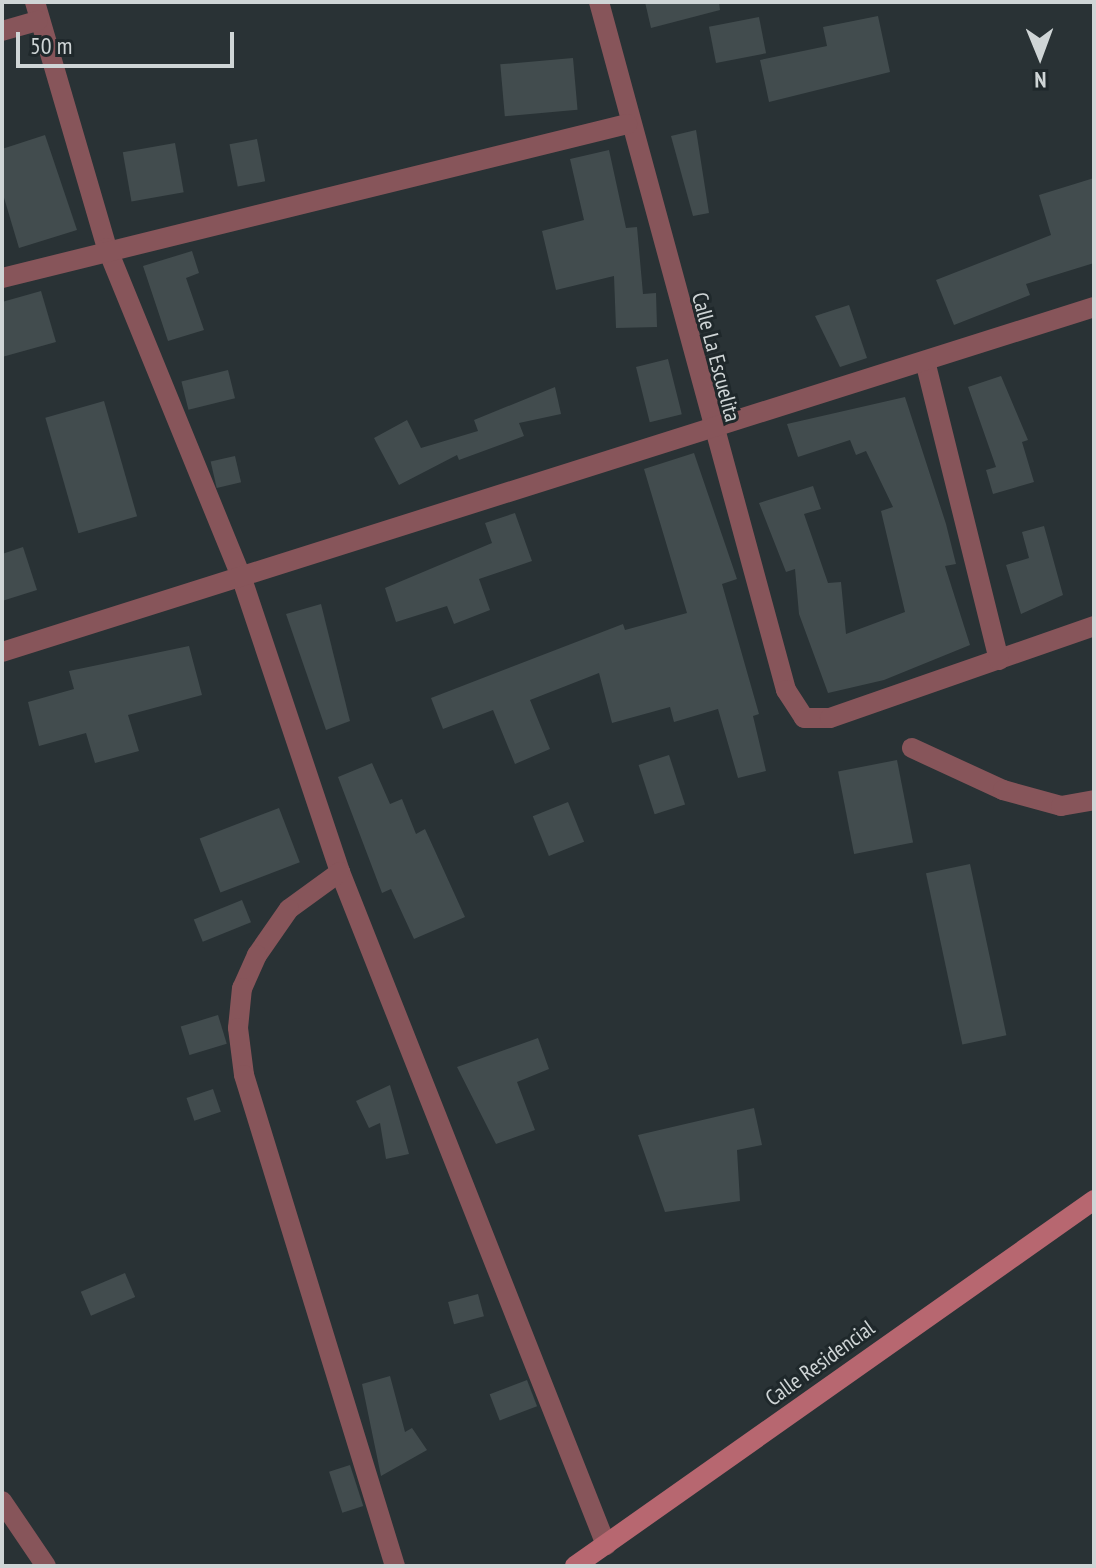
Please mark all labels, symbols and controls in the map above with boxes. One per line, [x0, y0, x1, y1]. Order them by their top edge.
scale bar [20, 16, 238, 66]
north arrow [1000, 16, 1080, 96]
text: 50 m [30, 30, 72, 61]
text: N [1034, 66, 1047, 94]
street label: Calle La Escuelita [686, 289, 746, 425]
street label: Calle Residencial [760, 1315, 880, 1411]

